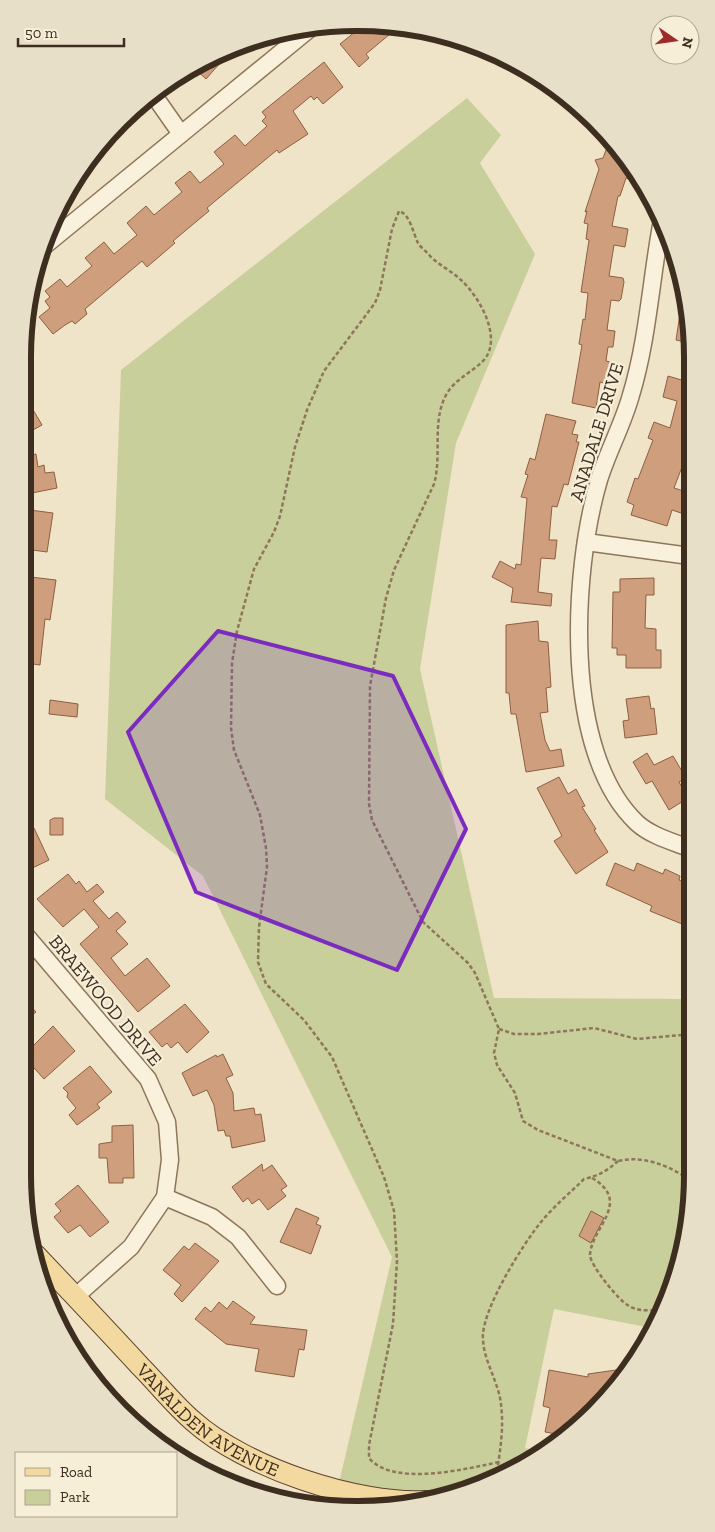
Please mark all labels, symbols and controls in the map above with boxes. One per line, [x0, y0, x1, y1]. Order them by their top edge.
scale bar [18, 15, 124, 47]
north arrow [650, 15, 700, 65]
text: 50 m [25, 24, 58, 42]
text: N [678, 36, 697, 50]
street label: ANADALE DRIVE [564, 360, 628, 504]
street label: BRAEWOOD DRIVE [44, 930, 167, 1070]
street label: VANALDEN AVENUE [131, 1358, 283, 1482]
legend [15, 1452, 178, 1517]
text: Road [60, 1463, 93, 1481]
text: Park [60, 1488, 90, 1506]

